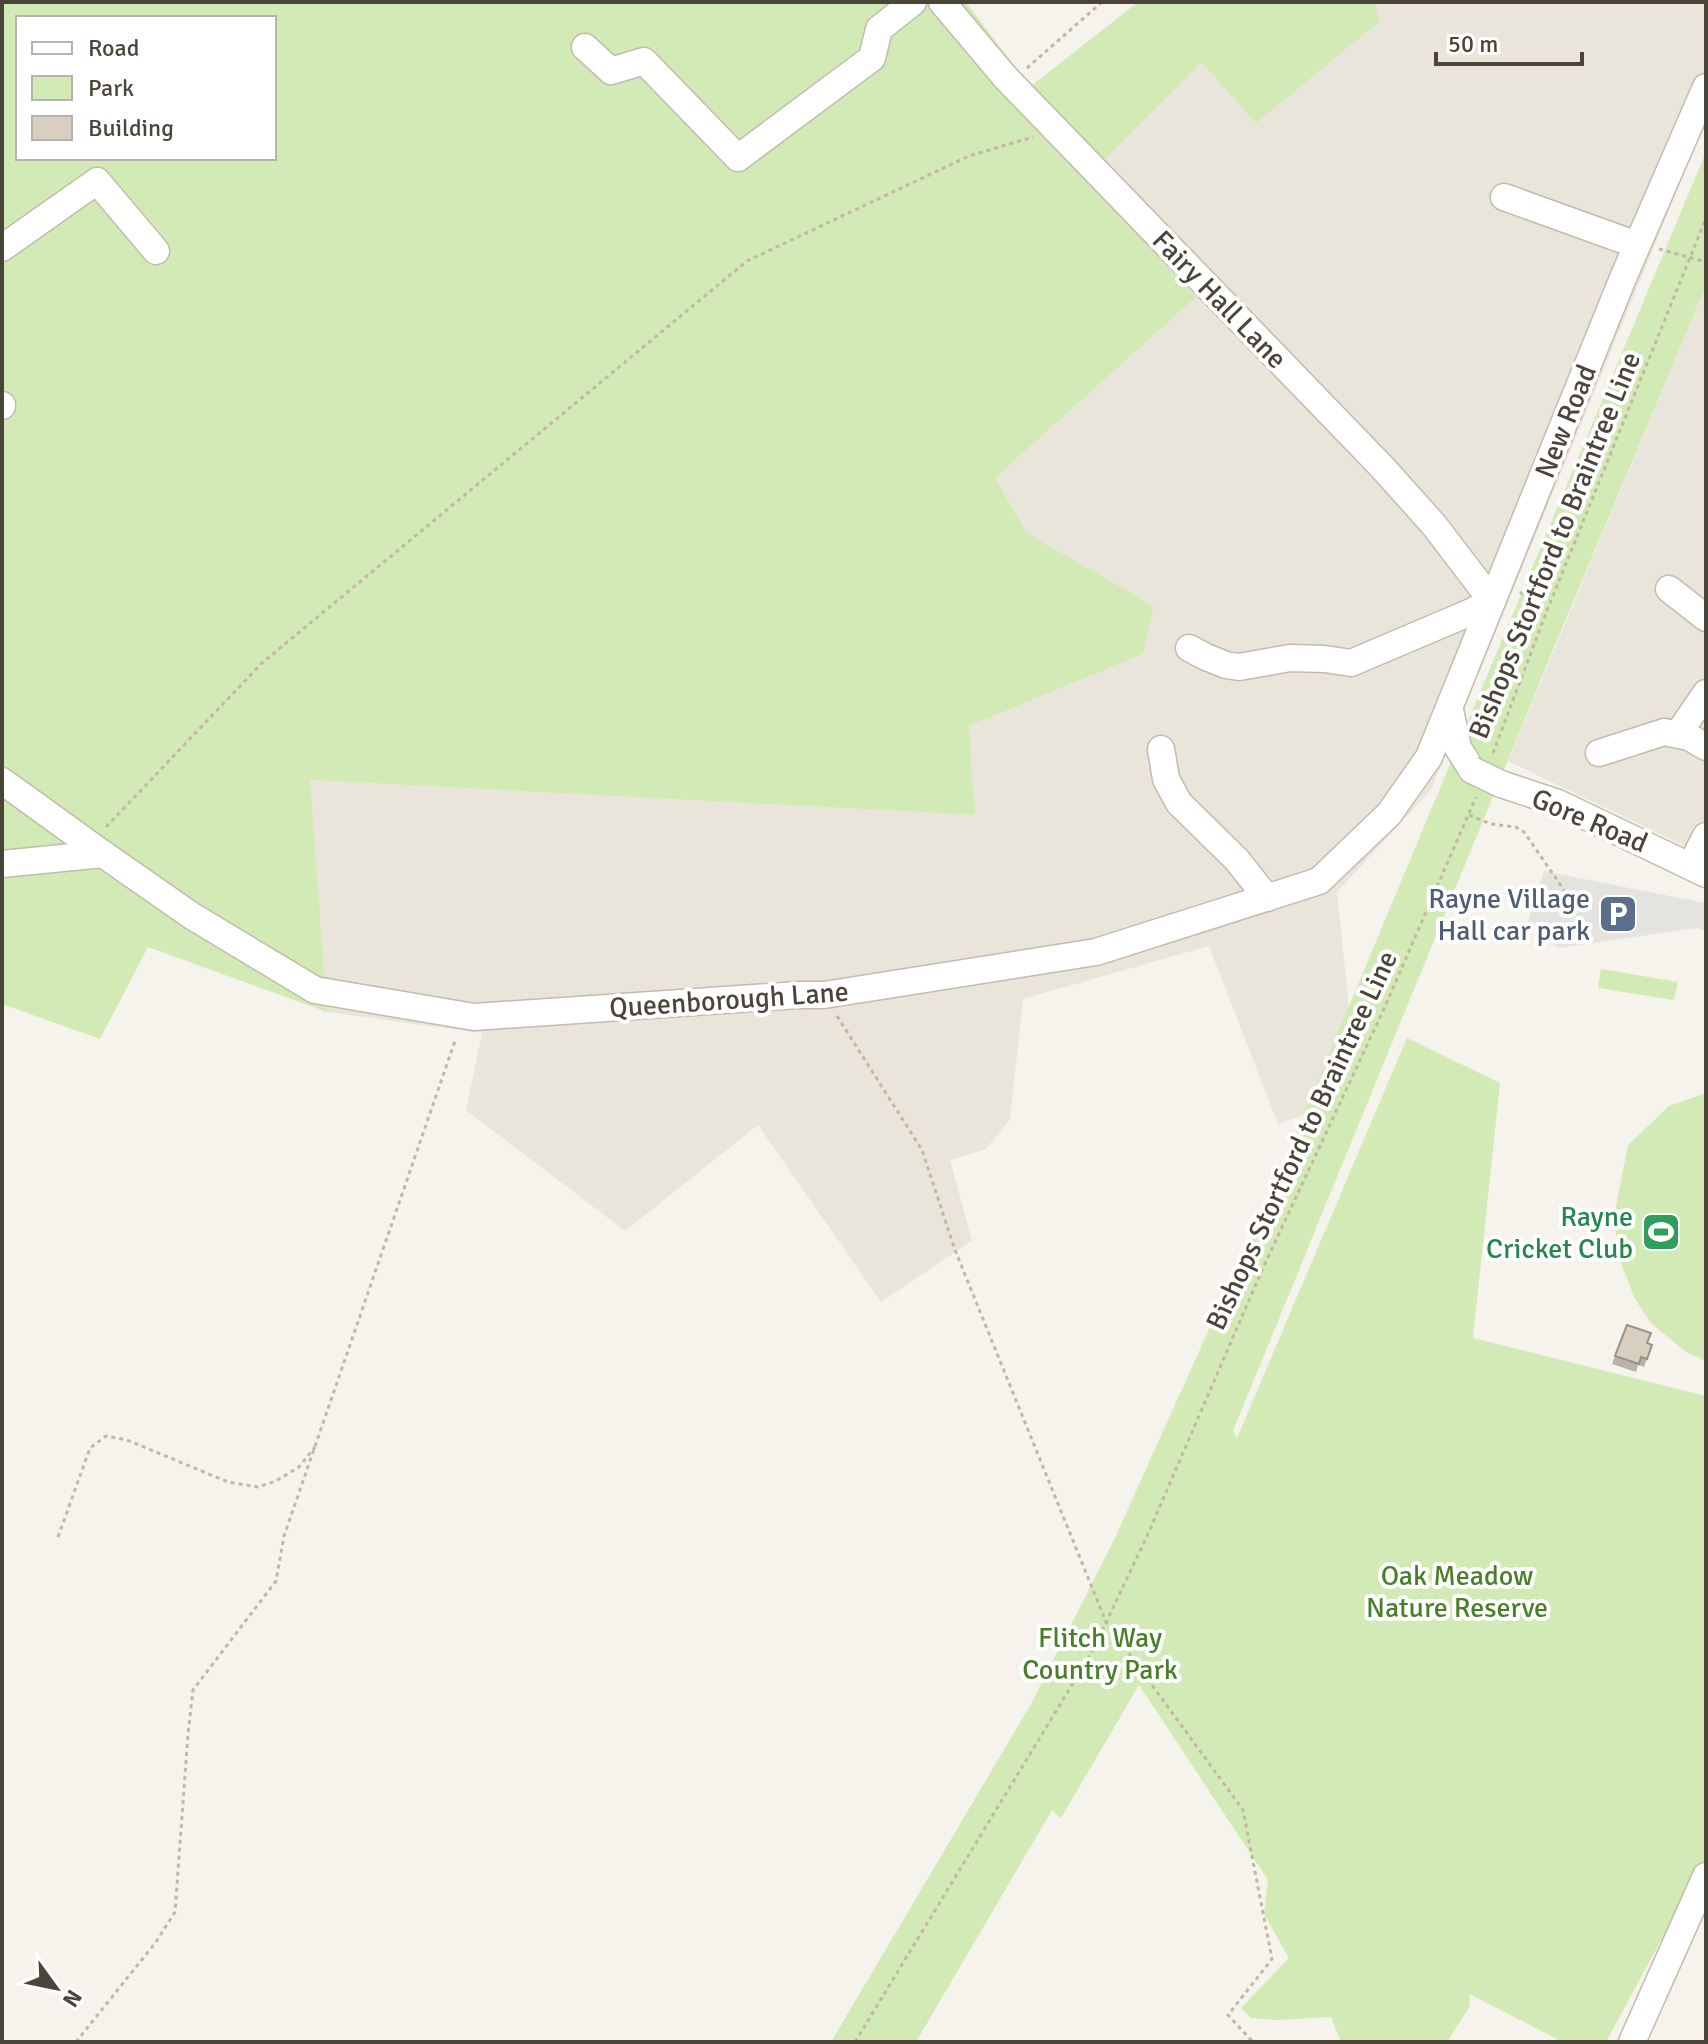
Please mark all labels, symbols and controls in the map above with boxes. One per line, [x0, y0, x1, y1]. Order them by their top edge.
legend [16, 16, 276, 160]
scale bar [1436, 16, 1582, 66]
text: 50 m [1448, 29, 1498, 59]
text: Road [88, 33, 139, 63]
text: Park [88, 73, 134, 103]
text: Building [88, 113, 174, 143]
street label: Fairy Hall Lane [1145, 224, 1294, 376]
street label: Bishops Stortford to Braintree Line [1462, 347, 1648, 744]
street label: New Road [1528, 360, 1604, 483]
street label: Gore Road [1527, 781, 1653, 860]
place label: Rayne Village Hall car park [1428, 882, 1590, 948]
parking icon: Rayne Village Hall car park [1597, 893, 1639, 935]
street label: Bishops Stortford to Braintree Line [1199, 946, 1405, 1335]
street label: Queenborough Lane [608, 975, 850, 1025]
place label: Rayne Cricket Club [1486, 1200, 1633, 1266]
sports icon: Rayne Cricket Club [1640, 1211, 1682, 1253]
park label: Oak Meadow Nature Reserve [1366, 1559, 1548, 1625]
park label: Flitch Way Country Park [1022, 1621, 1178, 1687]
north arrow [16, 1948, 96, 2028]
text: N [57, 1985, 88, 2012]

